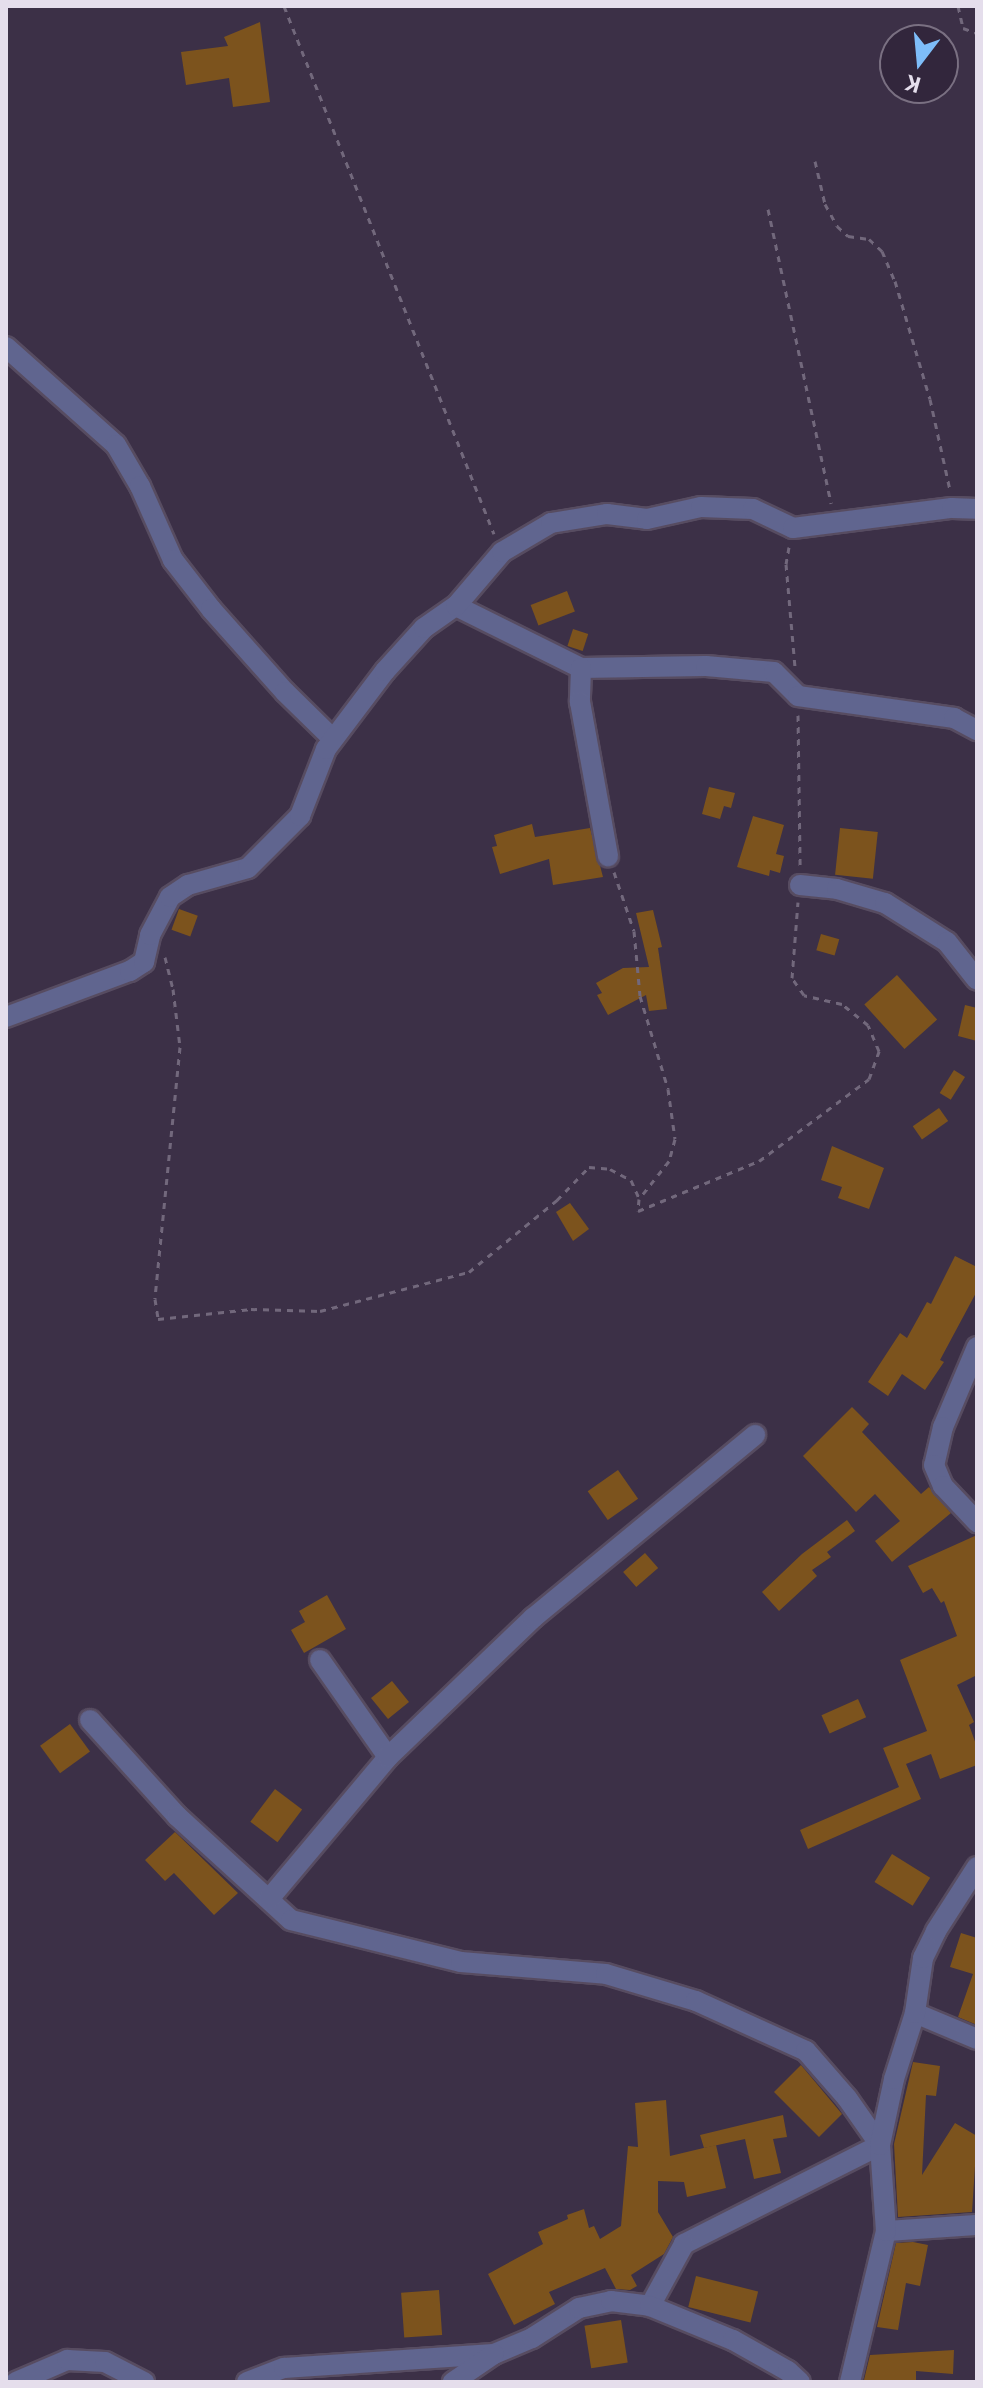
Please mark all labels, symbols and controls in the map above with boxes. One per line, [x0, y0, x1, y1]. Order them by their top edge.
north arrow [879, 24, 959, 104]
text: K [902, 69, 924, 102]

